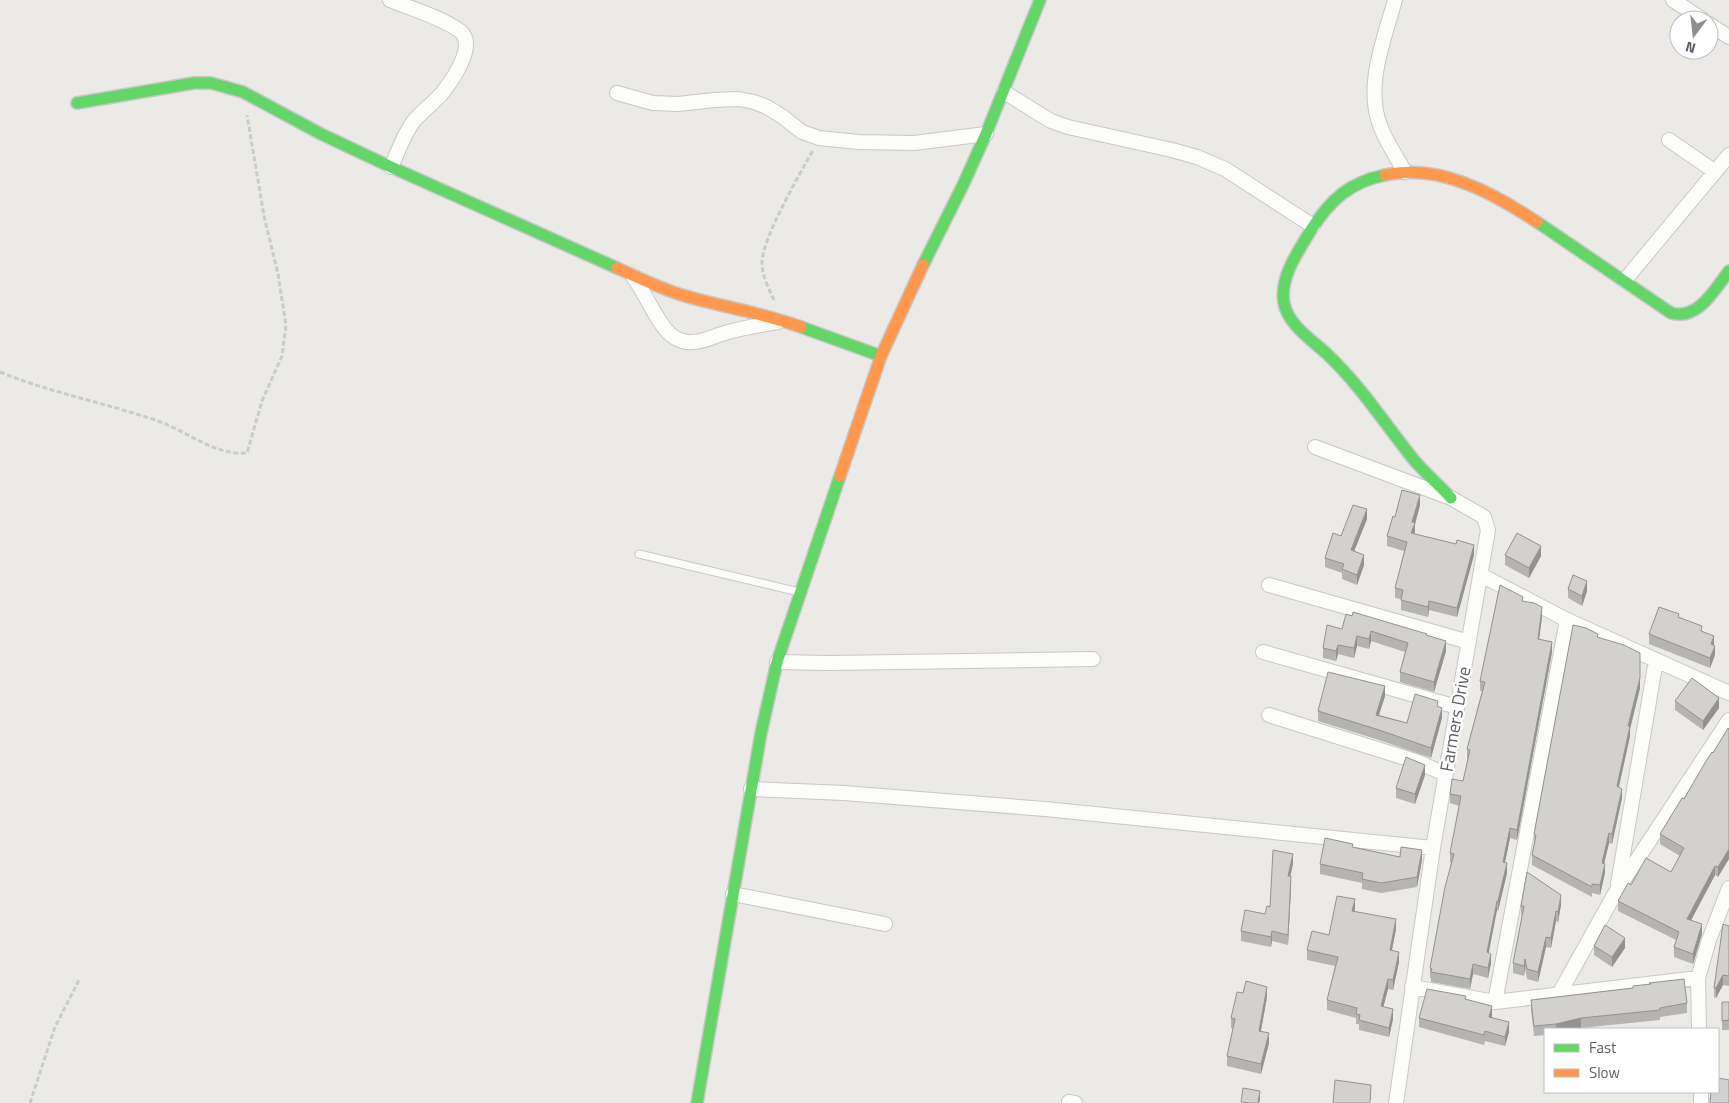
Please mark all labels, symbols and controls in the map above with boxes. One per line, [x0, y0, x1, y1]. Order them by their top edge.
north arrow [1669, 10, 1719, 60]
text: N [1683, 37, 1698, 59]
street label: Farmers Drive [1432, 664, 1478, 774]
legend [1544, 1028, 1719, 1093]
text: Fast [1589, 1036, 1617, 1059]
text: Slow [1589, 1061, 1620, 1084]

